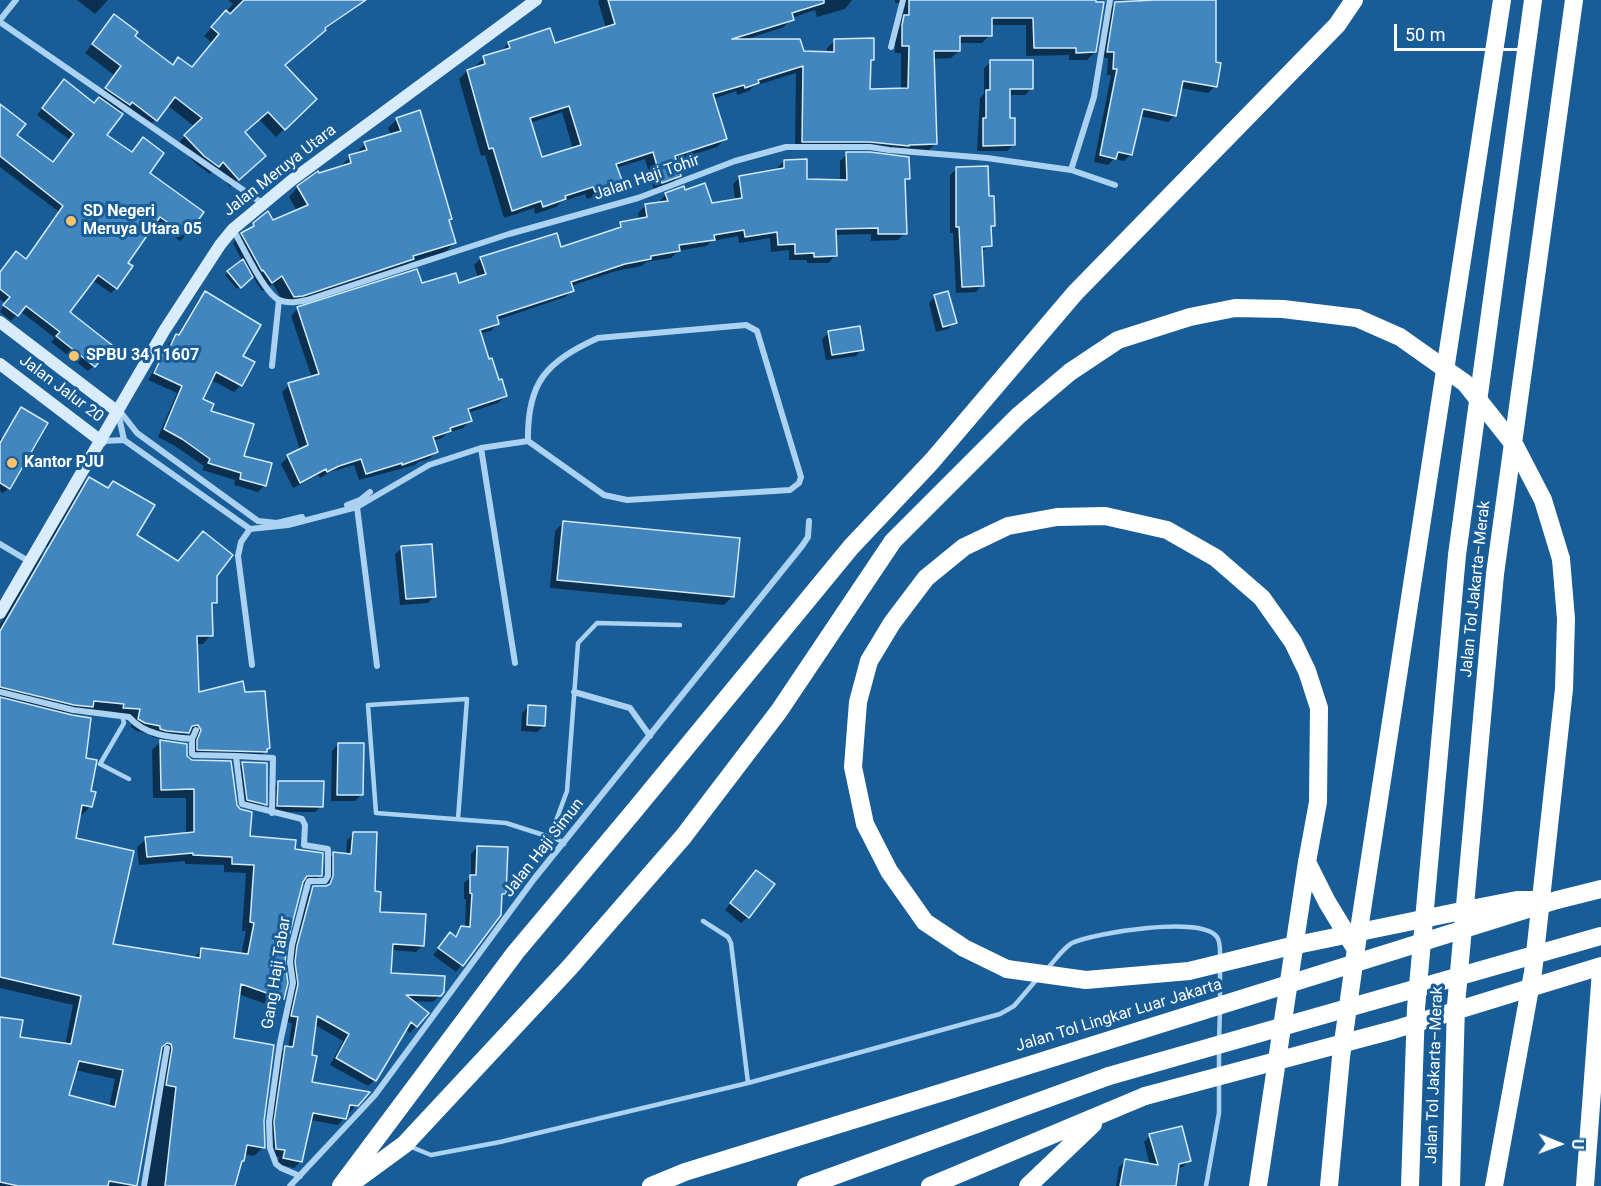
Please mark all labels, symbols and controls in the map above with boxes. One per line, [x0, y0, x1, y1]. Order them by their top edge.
scale bar [1397, 12, 1534, 50]
text: 50 m [1405, 24, 1445, 45]
street label: Jalan Meruya Utara [220, 121, 340, 221]
street label: Jalan Haji Tohir [592, 151, 702, 205]
place label: SD Negeri Meruya Utara 05 [83, 202, 202, 240]
marker: SD Negeri Meruya Utara 05 [64, 214, 78, 228]
place label: SPBU 34 11607 [86, 346, 199, 366]
marker: SPBU 34 11607 [67, 349, 81, 363]
street label: Jalan Jalur 20 [15, 351, 107, 427]
place label: Kantor PJU [24, 453, 104, 473]
marker: Kantor PJU [5, 456, 19, 470]
street label: Jalan Tol Jakarta–Merak [1457, 500, 1495, 678]
street label: Jalan Haji Simun [500, 795, 588, 901]
street label: Gang Haji Tabar [259, 915, 295, 1031]
street label: Jalan Tol Lingkar Luar Jakarta [1014, 975, 1224, 1057]
street label: Jalan Tol Jakarta–Merak [1422, 986, 1448, 1164]
north arrow [1529, 1114, 1589, 1174]
text: U [1568, 1139, 1587, 1150]

